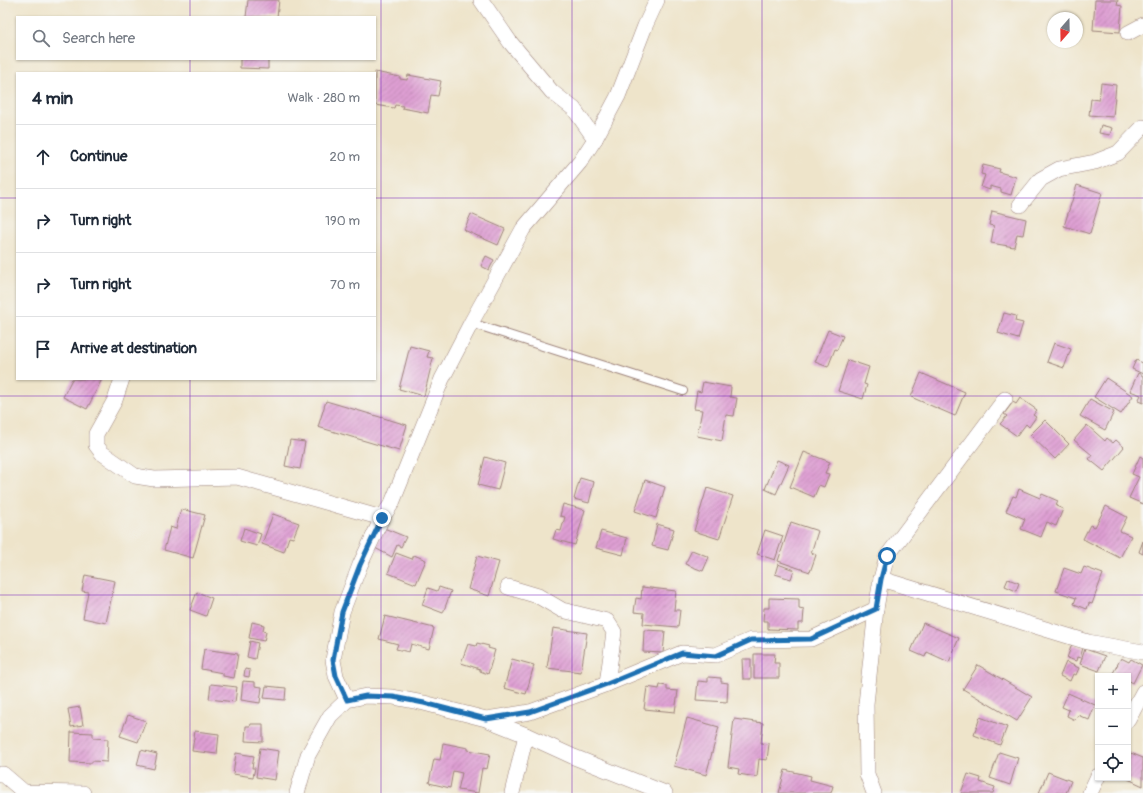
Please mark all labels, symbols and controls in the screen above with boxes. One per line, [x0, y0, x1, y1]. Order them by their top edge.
north arrow [1047, 12, 1083, 48]
search box [16, 16, 376, 60]
icon: search [30, 27, 52, 49]
text: Search here [62, 29, 135, 48]
text: 4 min [32, 88, 73, 109]
text: Walk · 280 m [287, 90, 360, 106]
icon: ahead [32, 146, 54, 168]
text: Continue [70, 147, 128, 166]
text: 20 m [329, 149, 360, 165]
icon: right [32, 210, 54, 232]
text: Turn right [70, 211, 131, 230]
text: 190 m [325, 213, 360, 229]
icon: right [32, 274, 54, 296]
text: Turn right [70, 275, 131, 294]
text: 70 m [330, 277, 360, 293]
icon: arrive [32, 338, 54, 360]
text: Arrive at destination [70, 339, 197, 358]
route end [373, 509, 391, 527]
route start [878, 547, 896, 565]
map controls [1095, 673, 1131, 781]
button: + [1095, 673, 1131, 709]
button: − [1095, 709, 1131, 745]
button: locate [1095, 745, 1131, 781]

